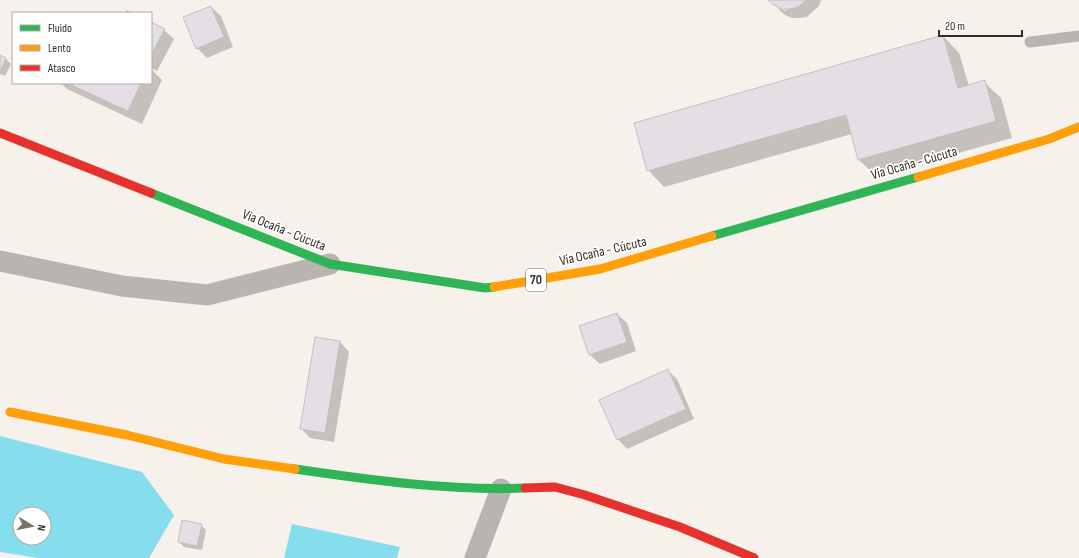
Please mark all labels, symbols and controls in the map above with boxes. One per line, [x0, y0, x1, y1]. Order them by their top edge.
legend [12, 12, 152, 84]
scale bar [939, 12, 1022, 38]
text: 20 m [945, 19, 965, 34]
text: Fluido [48, 21, 72, 36]
text: Lento [48, 41, 71, 56]
text: Atasco [47, 61, 75, 76]
street label: Vía Ocaña - Cúcuta [869, 143, 959, 183]
street label: Vía Ocaña - Cúcuta [240, 205, 328, 255]
street label: Vía Ocaña - Cúcuta [558, 233, 648, 269]
road number: 70 [526, 269, 546, 291]
north arrow [12, 506, 52, 546]
text: N [34, 524, 48, 532]

